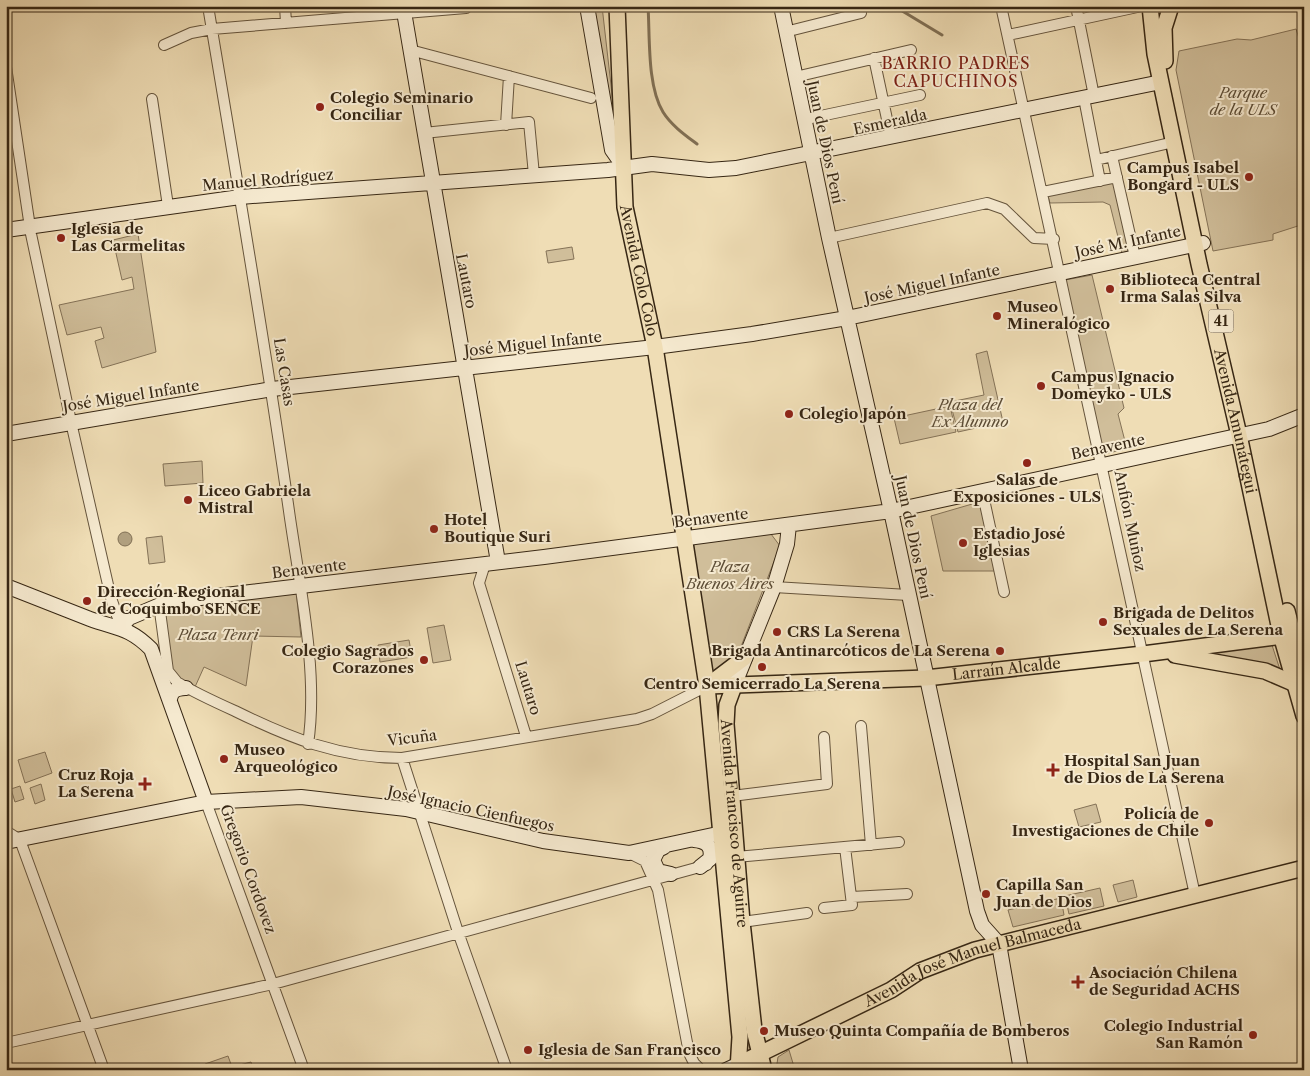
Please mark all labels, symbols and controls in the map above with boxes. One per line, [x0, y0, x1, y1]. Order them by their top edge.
district label: BARRIO PADRES CAPUCHINOS [881, 53, 1031, 91]
street label: Juan de Dios Pení [803, 77, 848, 206]
park label: Parque de la ULS [1209, 83, 1278, 119]
place label: Colegio Seminario Conciliar [330, 88, 473, 124]
marker: Colegio Seminario Conciliar [314, 101, 326, 113]
street label: Esmeralda [851, 104, 929, 139]
place label: Campus Isabel Bongard - ULS [1127, 158, 1239, 194]
street label: Manuel Rodríguez [201, 164, 335, 195]
marker: Campus Isabel Bongard - ULS [1243, 171, 1255, 183]
street label: Avenida Colo Colo [616, 202, 662, 338]
place label: Iglesia de Las Carmelitas [71, 219, 185, 255]
street label: José M. Infante [1071, 221, 1183, 262]
marker: Iglesia de Las Carmelitas [55, 232, 67, 244]
street label: Lautaro [452, 252, 481, 310]
street label: José Miguel Infante [860, 260, 1002, 308]
place label: Biblioteca Central Irma Salas Silva [1120, 270, 1260, 306]
marker: Biblioteca Central Irma Salas Silva [1104, 283, 1116, 295]
place label: Museo Mineralógico [1007, 297, 1110, 333]
marker: Museo Mineralógico [991, 310, 1003, 322]
road number: 41 [1208, 310, 1234, 332]
street label: José Miguel Infante [461, 327, 603, 360]
street label: Las Casas [270, 336, 299, 407]
street label: Avenida Amunátegui [1210, 346, 1261, 495]
place label: Campus Ignacio Domeyko - ULS [1051, 367, 1174, 403]
street label: José Miguel Infante [59, 375, 201, 416]
marker: Campus Ignacio Domeyko - ULS [1035, 380, 1047, 392]
park label: Plaza del Ex Alumno [930, 395, 1009, 431]
place label: Colegio Japón [799, 404, 907, 423]
marker: Colegio Japón [783, 408, 795, 420]
street label: Benavente [1069, 429, 1147, 464]
marker: Salas de Exposiciones - ULS [1021, 457, 1033, 469]
street label: Anfión Muñoz [1110, 468, 1151, 573]
place label: Salas de Exposiciones - ULS [953, 470, 1101, 506]
street label: Juan de Dios Pení [891, 472, 936, 601]
place label: Liceo Gabriela Mistral [198, 481, 311, 517]
marker: Liceo Gabriela Mistral [182, 494, 194, 506]
street label: Benavente [673, 504, 749, 532]
place label: Hotel Boutique Suri [444, 510, 551, 546]
marker: Hotel Boutique Suri [428, 523, 440, 535]
place label: Estadio José Iglesias [973, 524, 1065, 560]
marker: Estadio José Iglesias [957, 537, 969, 549]
street label: Benavente [271, 555, 347, 583]
park label: Plaza Buenos Aires [685, 557, 775, 593]
place label: Dirección Regional de Coquimbo SENCE [97, 582, 261, 618]
marker: Dirección Regional de Coquimbo SENCE [81, 595, 93, 607]
place label: Brigada de Delitos Sexuales de La Serena [1113, 603, 1284, 639]
marker: Brigada de Delitos Sexuales de La Serena [1097, 616, 1109, 628]
place label: CRS La Serena [787, 622, 901, 641]
park label: Plaza Tenri [177, 625, 260, 644]
marker: CRS La Serena [771, 626, 783, 638]
place label: Colegio Sagrados Corazones [282, 641, 414, 677]
place label: Brigada Antinarcóticos de La Serena [711, 641, 990, 660]
marker: Brigada Antinarcóticos de La Serena [994, 645, 1006, 657]
street label: Larraín Alcalde [951, 653, 1062, 684]
marker: Colegio Sagrados Corazones [418, 654, 430, 666]
street label: Lautaro [511, 659, 546, 717]
marker: Centro Semicerrado La Serena [756, 661, 768, 673]
place label: Centro Semicerrado La Serena [644, 674, 881, 693]
street label: Avenida Francisco de Aguirre [717, 717, 753, 929]
street label: Vicuña [385, 725, 438, 750]
place label: Museo Arqueológico [233, 740, 338, 776]
place label: Hospital San Juan de Dios de La Serena [1064, 751, 1225, 787]
marker: Museo Arqueológico [218, 753, 230, 765]
marker: Hospital San Juan de Dios de La Serena [1046, 763, 1060, 777]
place label: Cruz Roja La Serena [58, 765, 134, 801]
marker: Cruz Roja La Serena [138, 777, 152, 791]
street label: José Ignacio Cienfuegos [384, 781, 556, 835]
street label: Gregorio Cordovez [216, 802, 281, 936]
place label: Policía de Investigaciones de Chile [1012, 804, 1199, 840]
marker: Policía de Investigaciones de Chile [1203, 817, 1215, 829]
place label: Capilla San Juan de Dios [993, 875, 1092, 911]
marker: Capilla San Juan de Dios [980, 888, 992, 900]
street label: Avenida José Manuel Balmaceda [860, 914, 1083, 1011]
place label: Asociación Chilena de Seguridad ACHS [1088, 963, 1240, 999]
marker: Asociación Chilena de Seguridad ACHS [1071, 975, 1085, 989]
place label: Colegio Industrial San Ramón [1104, 1016, 1244, 1052]
place label: Museo Quinta Compañía de Bomberos [774, 1021, 1069, 1040]
marker: Museo Quinta Compañía de Bomberos [758, 1025, 770, 1037]
marker: Colegio Industrial San Ramón [1247, 1029, 1259, 1041]
place label: Iglesia de San Francisco [538, 1040, 721, 1059]
marker: Iglesia de San Francisco [522, 1044, 534, 1056]

